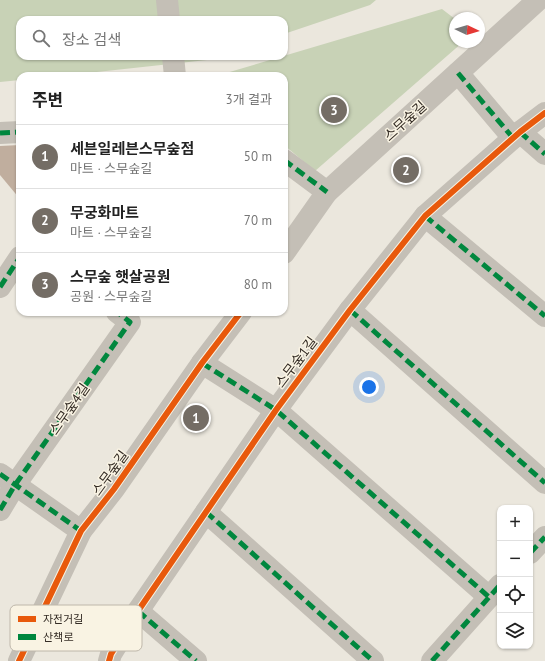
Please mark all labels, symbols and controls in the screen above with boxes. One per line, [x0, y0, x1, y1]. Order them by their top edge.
north arrow [449, 12, 485, 48]
search box [16, 16, 288, 60]
icon: search [30, 27, 52, 49]
text: 장소 검색 [62, 30, 121, 49]
text: 주변 [32, 89, 63, 111]
text: 3개 결과 [226, 91, 272, 108]
pin: 3 [321, 95, 347, 125]
street label: 스무숲길 [380, 97, 430, 145]
text: 세븐일레븐스무숲점 [70, 139, 194, 158]
text: 1 [41, 148, 49, 165]
text: 50 m [244, 148, 272, 165]
pin: 2 [393, 155, 419, 185]
text: 마트 · 스무숲길 [70, 160, 152, 177]
text: 무궁화마트 [70, 203, 139, 222]
text: 2 [41, 212, 49, 229]
text: 70 m [244, 212, 272, 229]
text: 마트 · 스무숲길 [70, 224, 152, 241]
text: 스무숲 햇살공원 [70, 267, 170, 286]
text: 3 [41, 276, 49, 293]
text: 80 m [244, 276, 272, 293]
text: 공원 · 스무숲길 [70, 288, 152, 305]
street label: 스무숲1길 [271, 333, 321, 391]
your location [359, 377, 379, 397]
street label: 스무숲4길 [45, 380, 93, 438]
pin: 1 [183, 403, 209, 433]
street label: 스무숲길 [88, 447, 132, 499]
map controls [497, 505, 533, 649]
button: + [497, 505, 533, 541]
button: − [497, 541, 533, 577]
button: locate [497, 577, 533, 613]
legend [10, 605, 142, 651]
text: 자전거길 [43, 612, 83, 626]
button: layers [497, 613, 533, 649]
text: 산책로 [43, 630, 73, 644]

